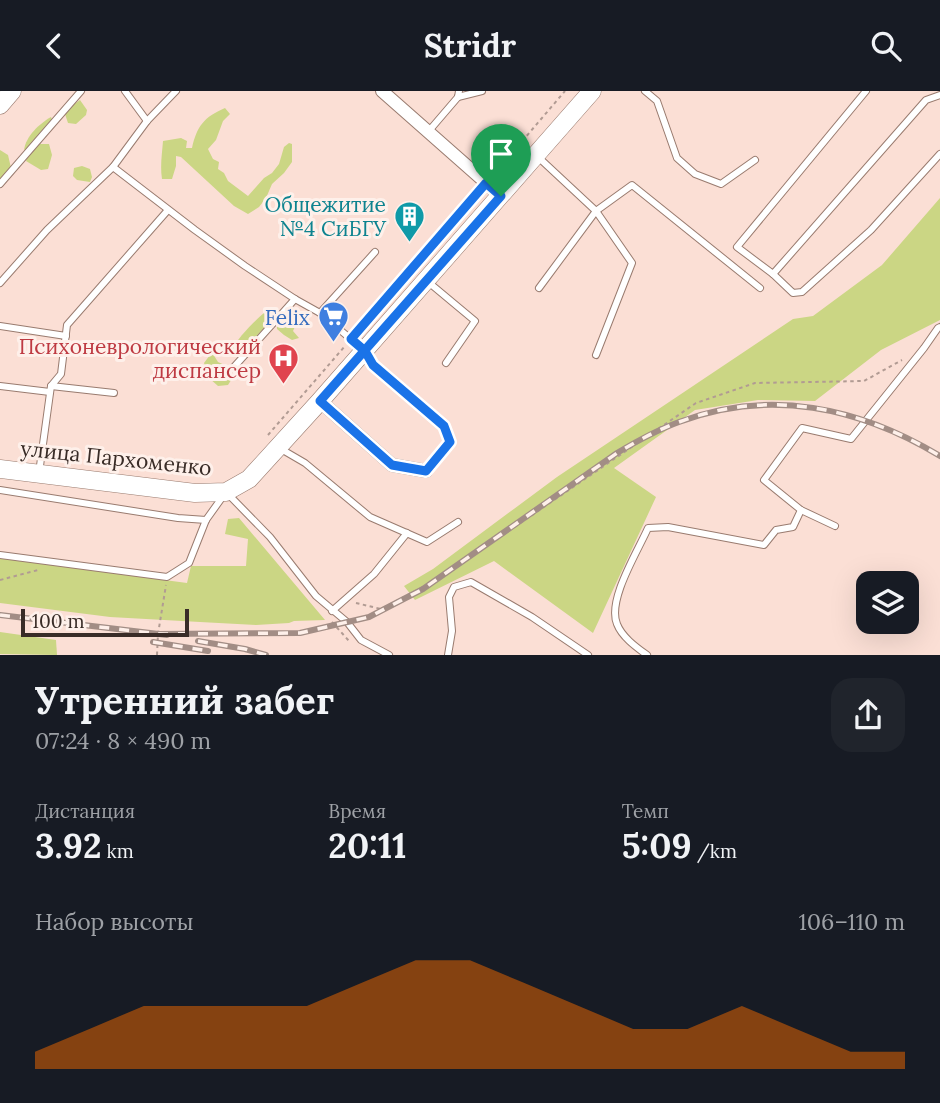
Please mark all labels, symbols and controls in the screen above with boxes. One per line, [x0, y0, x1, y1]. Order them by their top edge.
text: Stridr [424, 25, 516, 66]
icon: back [35, 27, 73, 65]
icon: search [867, 27, 905, 65]
pin [471, 124, 531, 196]
icon: arrive [482, 135, 520, 173]
place label: Общежитие №4 СиБГУ [265, 191, 387, 242]
building icon: Общежитие №4 СиБГУ [392, 199, 426, 243]
supermarket icon: Felix [316, 300, 350, 344]
place label: Felix [265, 304, 310, 331]
place label: Психоневрологический диспансер [19, 333, 261, 384]
hospital icon: Психоневрологический диспансер [267, 341, 301, 385]
street label: улица Пархоменко [19, 435, 213, 481]
map controls [856, 571, 919, 634]
button: layers [856, 571, 919, 634]
scale bar [21, 606, 189, 638]
text: 100 m [32, 609, 85, 633]
text: Утренний забег [35, 676, 334, 724]
button: share [831, 678, 905, 752]
text: 07:24 · 8 × 490 m [35, 726, 211, 755]
text: Дистанция [35, 799, 135, 823]
text: Время [328, 799, 386, 823]
text: Темп [622, 799, 669, 823]
text: 3.92 [35, 823, 102, 868]
text: 20:11 [328, 823, 406, 868]
text: 5:09 [622, 823, 692, 868]
text: km [102, 839, 134, 863]
text: /km [692, 839, 737, 863]
text: Набор высоты [35, 907, 193, 936]
text: 106–110 m [798, 907, 905, 936]

